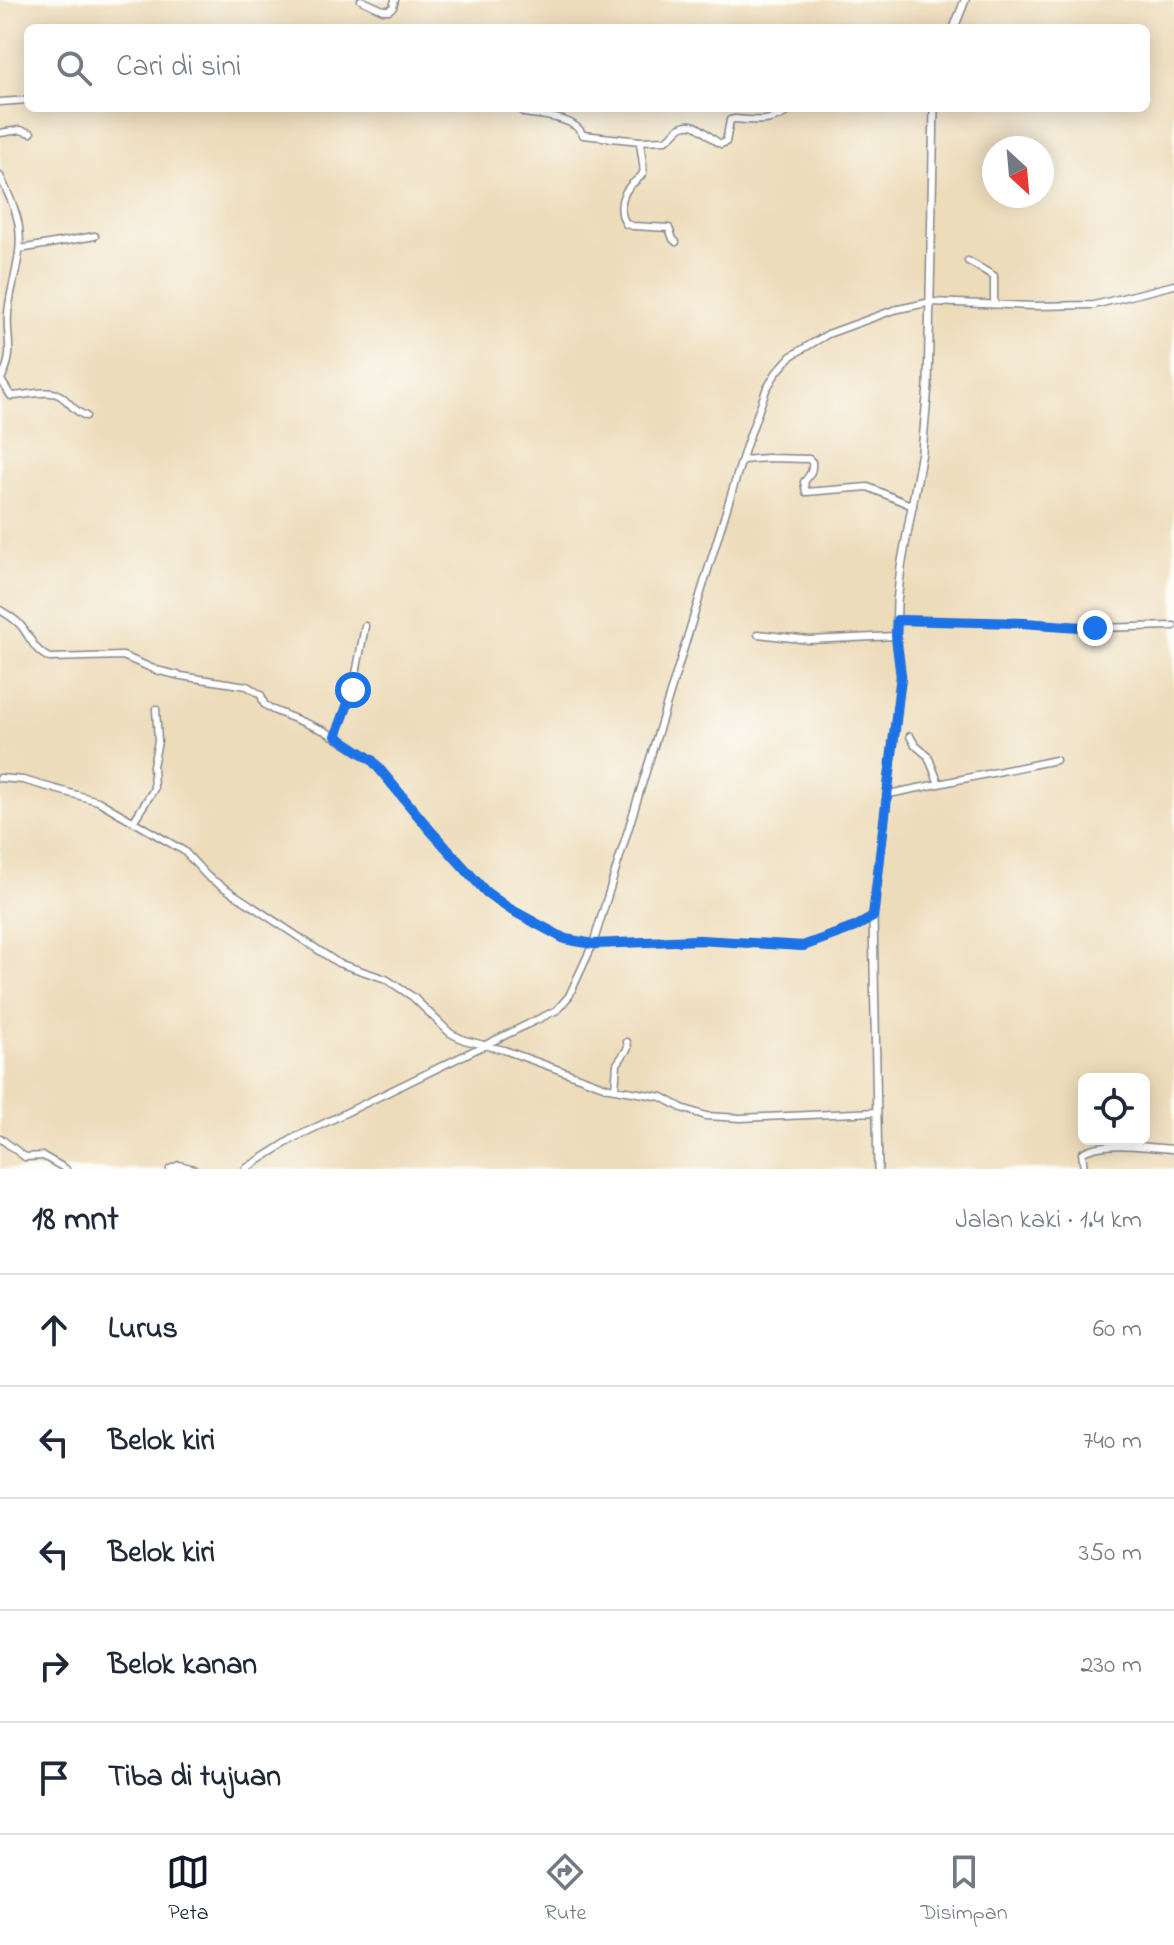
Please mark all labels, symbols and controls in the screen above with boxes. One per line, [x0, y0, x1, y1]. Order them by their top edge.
search box [24, 24, 1150, 112]
icon: search [52, 46, 96, 90]
text: Cari di sini [116, 46, 242, 90]
north arrow [982, 136, 1054, 208]
route end [1077, 610, 1113, 646]
route start [335, 672, 371, 708]
map controls [1078, 1073, 1150, 1145]
button: locate [1078, 1073, 1150, 1145]
text: 18 mnt [32, 1196, 119, 1246]
text: Jalan kaki · 1.4 km [955, 1202, 1142, 1240]
icon: ahead [32, 1308, 76, 1352]
text: Lurus [108, 1308, 178, 1352]
text: 60 m [1093, 1311, 1142, 1349]
icon: left [32, 1420, 76, 1464]
text: Belok kiri [108, 1420, 215, 1464]
text: 740 m [1083, 1423, 1142, 1461]
icon: left [32, 1532, 76, 1576]
text: Belok kiri [108, 1532, 215, 1576]
text: 350 m [1078, 1535, 1142, 1573]
icon: right [32, 1644, 76, 1688]
text: Belok kanan [108, 1644, 257, 1688]
text: 230 m [1080, 1647, 1142, 1685]
icon: arrive [32, 1756, 76, 1800]
text: Tiba di tujuan [108, 1756, 281, 1800]
tab: Peta [166, 1850, 210, 1930]
tab: Rute [543, 1850, 587, 1930]
tab: Disimpan [920, 1850, 1008, 1930]

